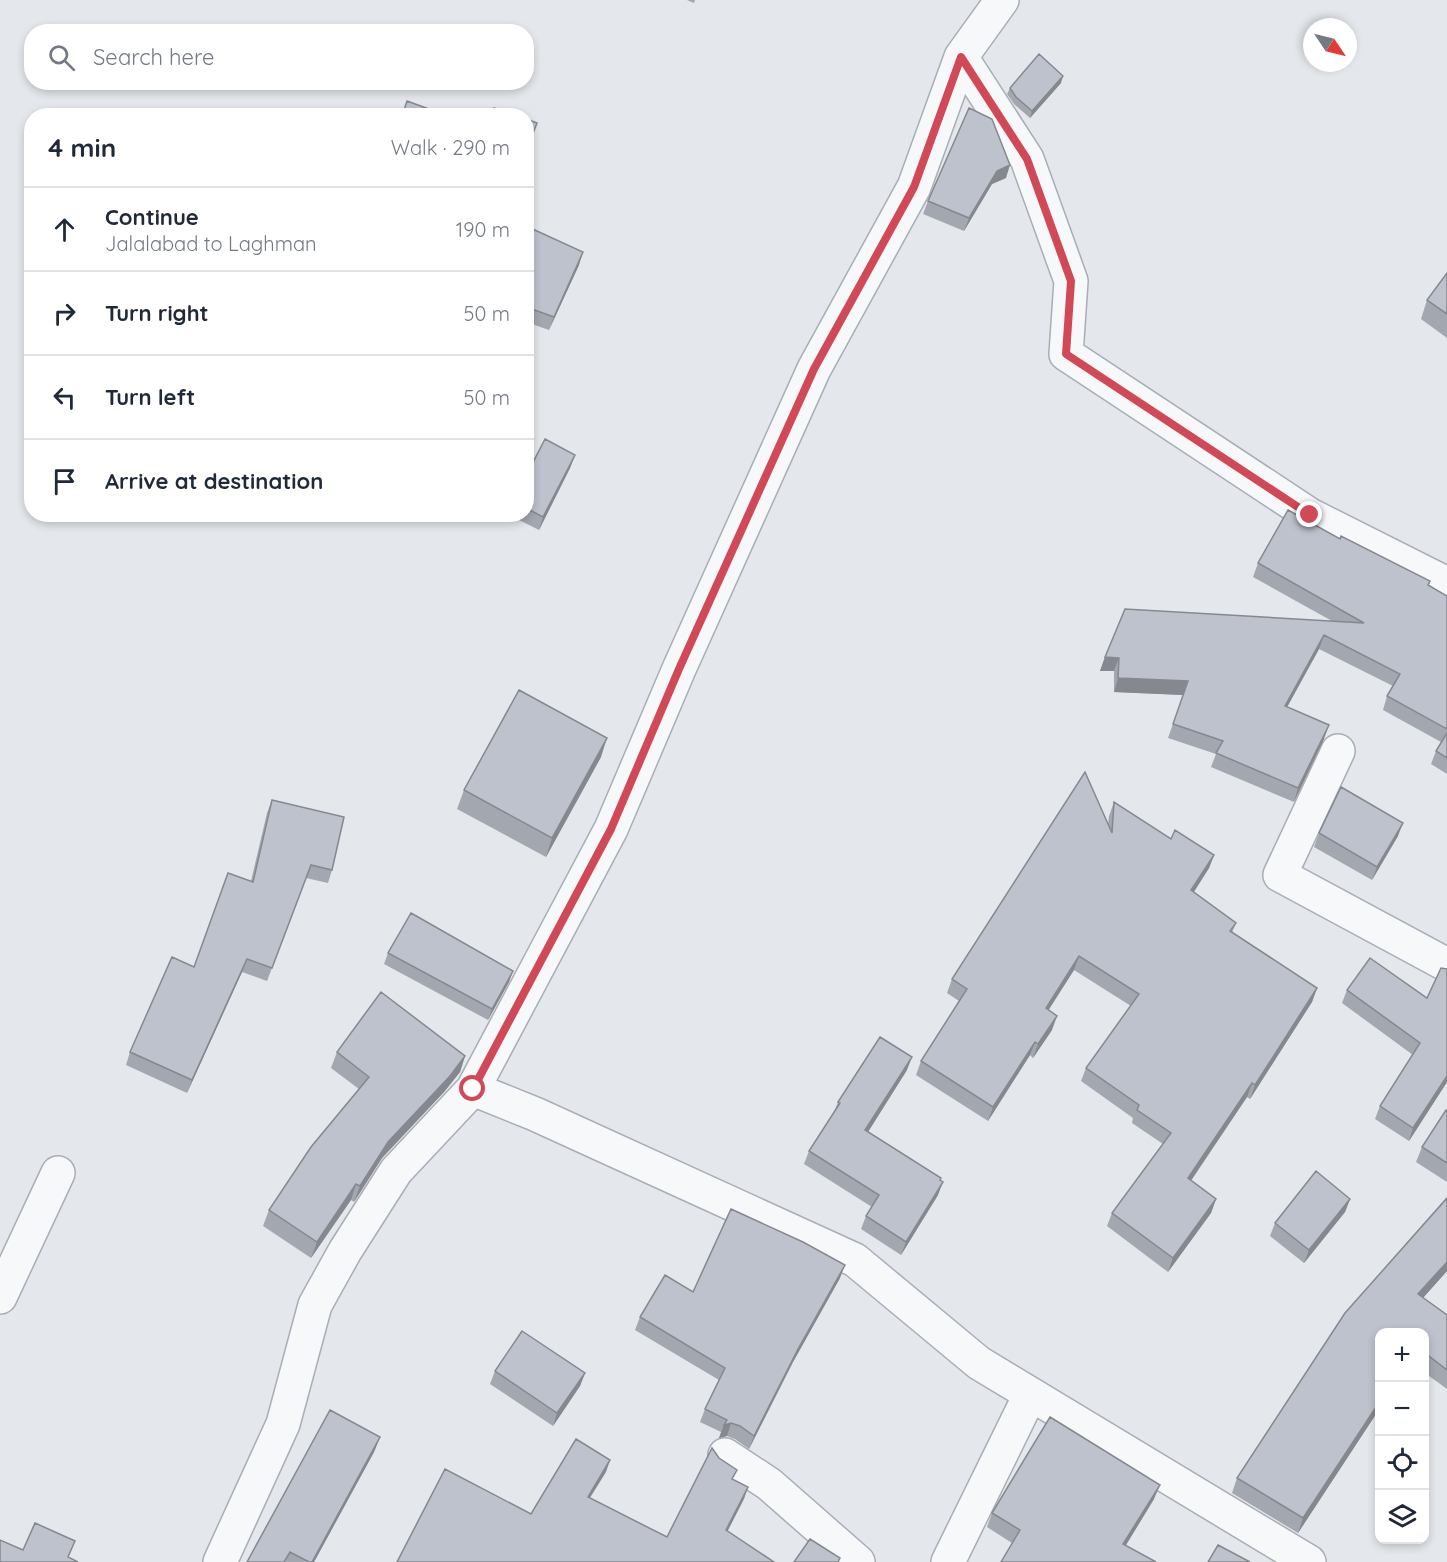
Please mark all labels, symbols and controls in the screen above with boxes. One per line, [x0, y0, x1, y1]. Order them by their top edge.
north arrow [1303, 18, 1357, 72]
search box [24, 24, 534, 90]
icon: search [45, 41, 78, 74]
text: Search here [93, 43, 214, 71]
text: 4 min [48, 131, 116, 164]
text: Walk · 290 m [391, 135, 510, 160]
text: Continue [105, 203, 199, 231]
icon: ahead [48, 213, 81, 246]
text: 190 m [456, 217, 510, 242]
text: Jalalabad to Laghman [105, 231, 317, 256]
icon: right [48, 297, 81, 330]
text: Turn right [105, 299, 209, 327]
text: 50 m [464, 301, 510, 326]
icon: left [48, 381, 81, 414]
text: Turn left [105, 383, 195, 411]
text: 50 m [464, 385, 510, 410]
icon: arrive [48, 465, 81, 498]
text: Arrive at destination [105, 467, 323, 495]
route end [1296, 501, 1322, 527]
route start [459, 1075, 485, 1101]
map controls [1375, 1328, 1429, 1544]
button: + [1375, 1328, 1429, 1382]
button: − [1375, 1382, 1429, 1436]
button: locate [1375, 1436, 1429, 1490]
button: layers [1375, 1490, 1429, 1544]

